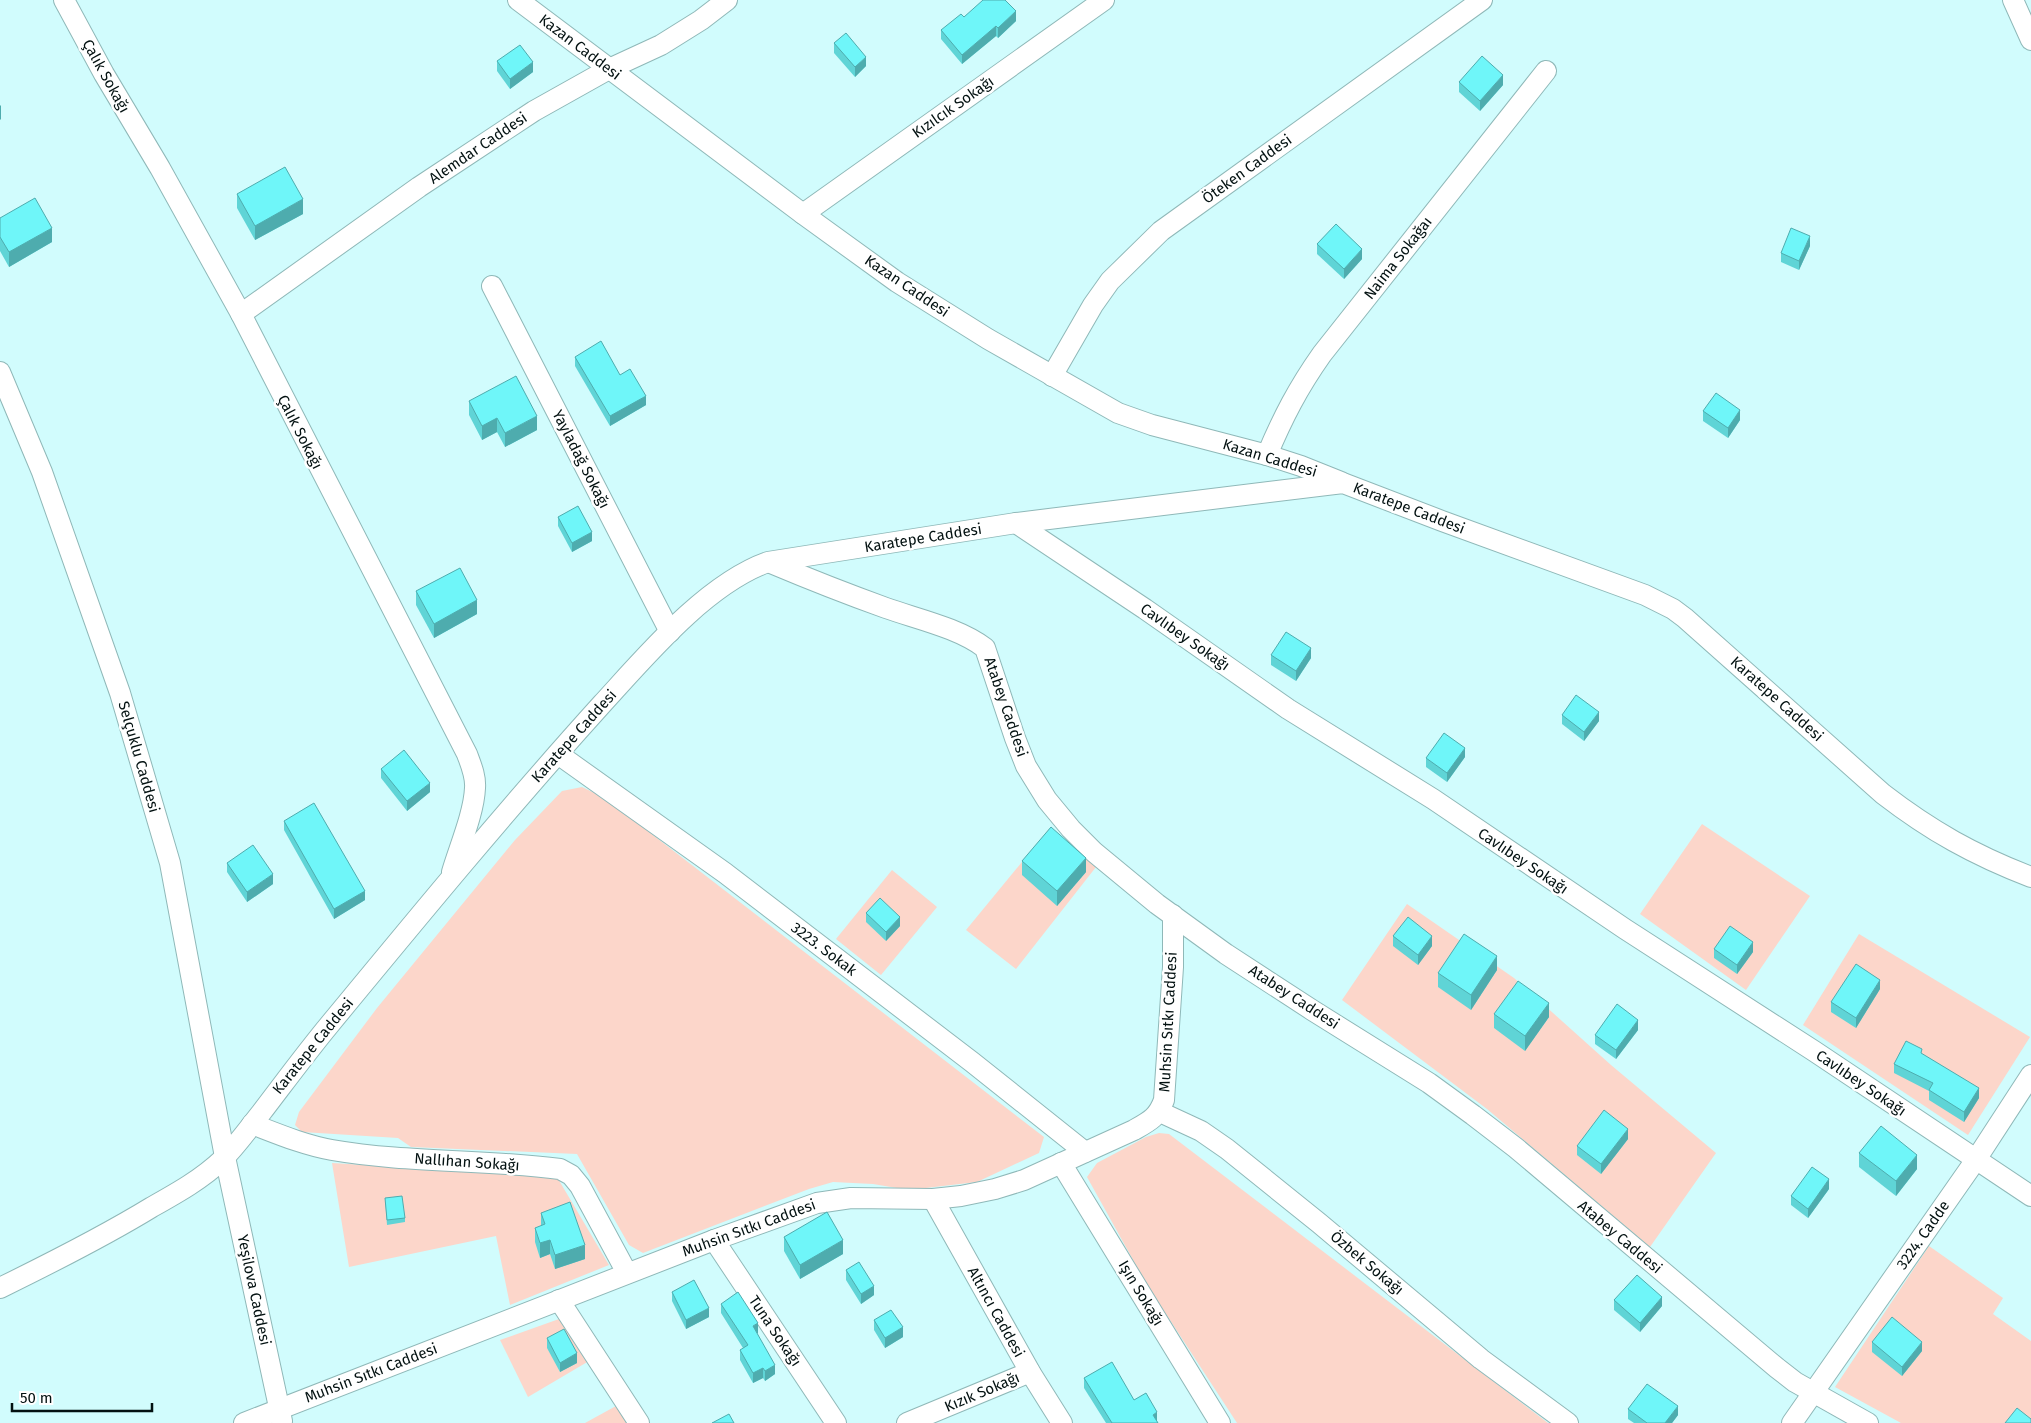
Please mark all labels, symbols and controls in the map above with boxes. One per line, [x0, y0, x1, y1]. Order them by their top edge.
street label: Kazan Caddesi [535, 10, 625, 84]
street label: Çalık Sokağı [78, 36, 134, 116]
street label: Kızılcık Sokağı [909, 72, 997, 142]
street label: Alemdar Caddesi [425, 108, 531, 188]
street label: Öteken Caddesi [1199, 131, 1295, 207]
street label: Naima Sokağaı [1360, 213, 1436, 303]
street label: Kazan Caddesi [861, 251, 953, 321]
street label: Çalık Sokağı [274, 392, 326, 472]
street label: Yayladağ Sokağı [548, 407, 614, 511]
street label: Kazan Caddesi [1221, 435, 1319, 481]
street label: Karatepe Caddesi [1350, 478, 1468, 538]
street label: Karatepe Caddesi [863, 520, 983, 556]
street label: Cavlıbey Sokağı [1137, 600, 1233, 674]
street label: Karatepe Caddesi [1727, 653, 1827, 745]
street label: Atabey Caddesi [981, 655, 1031, 759]
street label: Karatepe Caddesi [528, 686, 620, 786]
street label: Selçuklu Caddesi [115, 699, 163, 815]
street label: Cavlıbey Sokağı [1474, 824, 1572, 898]
street label: 3223. Sokak [788, 919, 861, 980]
street label: Muhsin Sıtkı Caddesi [1155, 951, 1181, 1093]
street label: Atabey Caddesi [1245, 961, 1343, 1033]
street label: Karatepe Caddesi [269, 994, 357, 1098]
street label: Cavlıbey Sokağı [1812, 1046, 1910, 1120]
street label: Nallıhan Sokağı [414, 1149, 520, 1175]
street label: Muhsin Sıtkı Caddesi [680, 1195, 818, 1261]
street label: Atabey Caddesi [1574, 1197, 1666, 1277]
street label: 3224. Cadde [1893, 1197, 1953, 1273]
street label: Özbek Sokağı [1327, 1227, 1407, 1299]
street label: Yeşilova Caddesi [233, 1233, 275, 1347]
street label: Işın Sokağı [1115, 1257, 1167, 1329]
street label: Altıncı Caddesi [964, 1264, 1028, 1360]
street label: Tuna Sokağı [745, 1292, 805, 1370]
street label: Muhsin Sıtkı Caddesi [302, 1339, 440, 1407]
street label: Kızık Sokağı [942, 1368, 1022, 1416]
scale bar [12, 1380, 152, 1412]
text: 50 m [20, 1389, 53, 1407]

